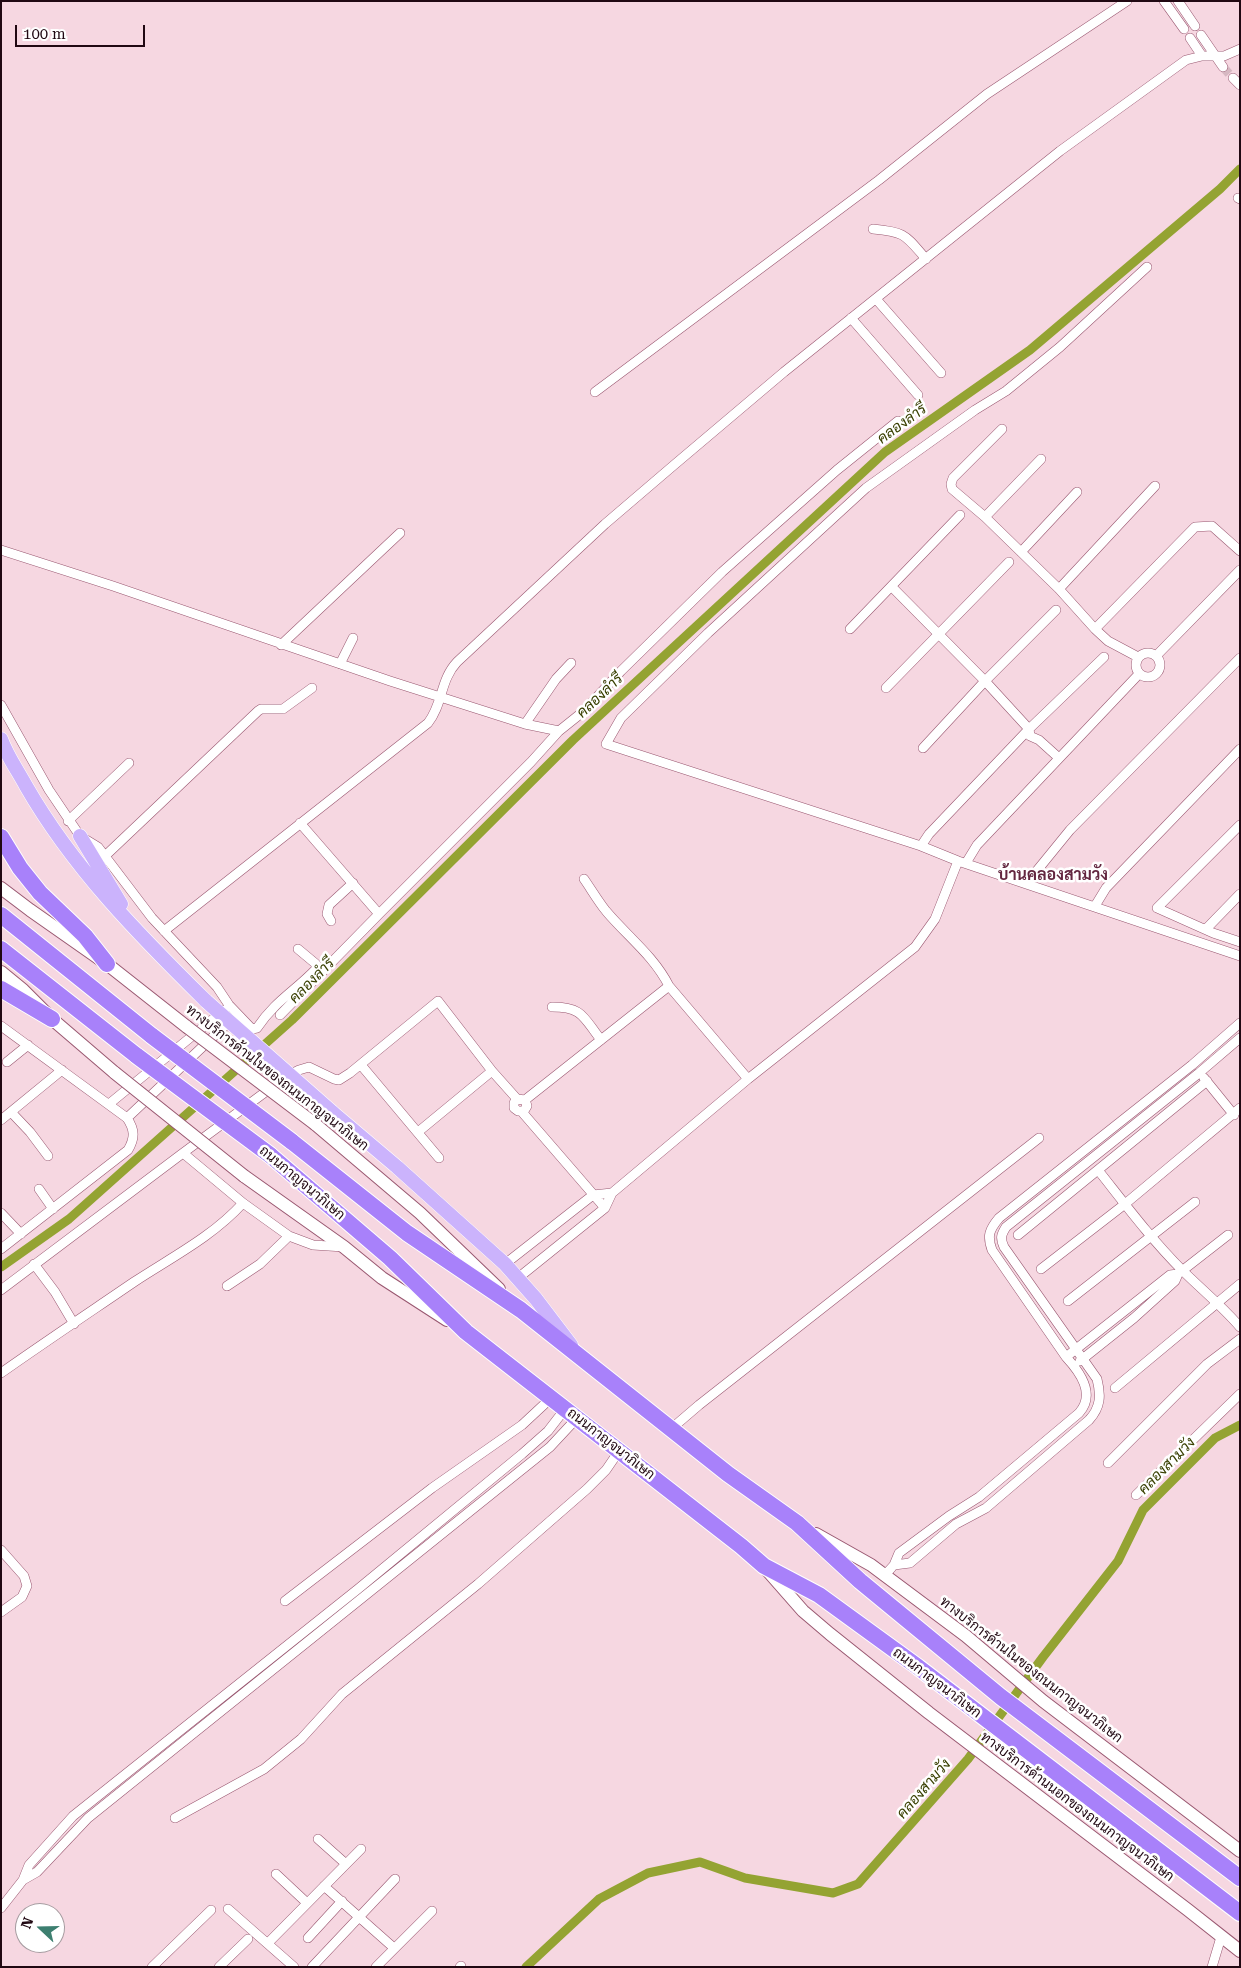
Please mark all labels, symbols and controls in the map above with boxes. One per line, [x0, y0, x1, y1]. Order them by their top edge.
scale bar [18, 15, 148, 47]
text: 100 m [23, 25, 66, 43]
water label: คลองลำรี [874, 400, 930, 448]
water label: คลองลำรี [573, 670, 627, 722]
district label: บ้านคลองสามวัง [998, 865, 1108, 885]
water label: คลองลำรี [286, 955, 338, 1007]
street label: ทางบริการด้านในของถนนกาญจนาภิเษก [182, 1001, 372, 1155]
street label: ถนนกาญจนาภิเษก [256, 1142, 348, 1224]
street label: ถนนกาญจนาภิเษก [564, 1405, 658, 1483]
water label: คลองสามวัง [1135, 1434, 1199, 1498]
street label: ทางบริการด้านในของถนนกาญจนาภิเษก [936, 1593, 1126, 1747]
street label: ถนนกาญจนาภิเษก [889, 1644, 985, 1722]
street label: ทางบริการด้านนอกของถนนกาญจนาภิเษก [977, 1729, 1177, 1885]
water label: คลองสามวัง [893, 1756, 955, 1822]
north arrow [15, 1903, 65, 1953]
text: N [18, 1915, 36, 1931]

